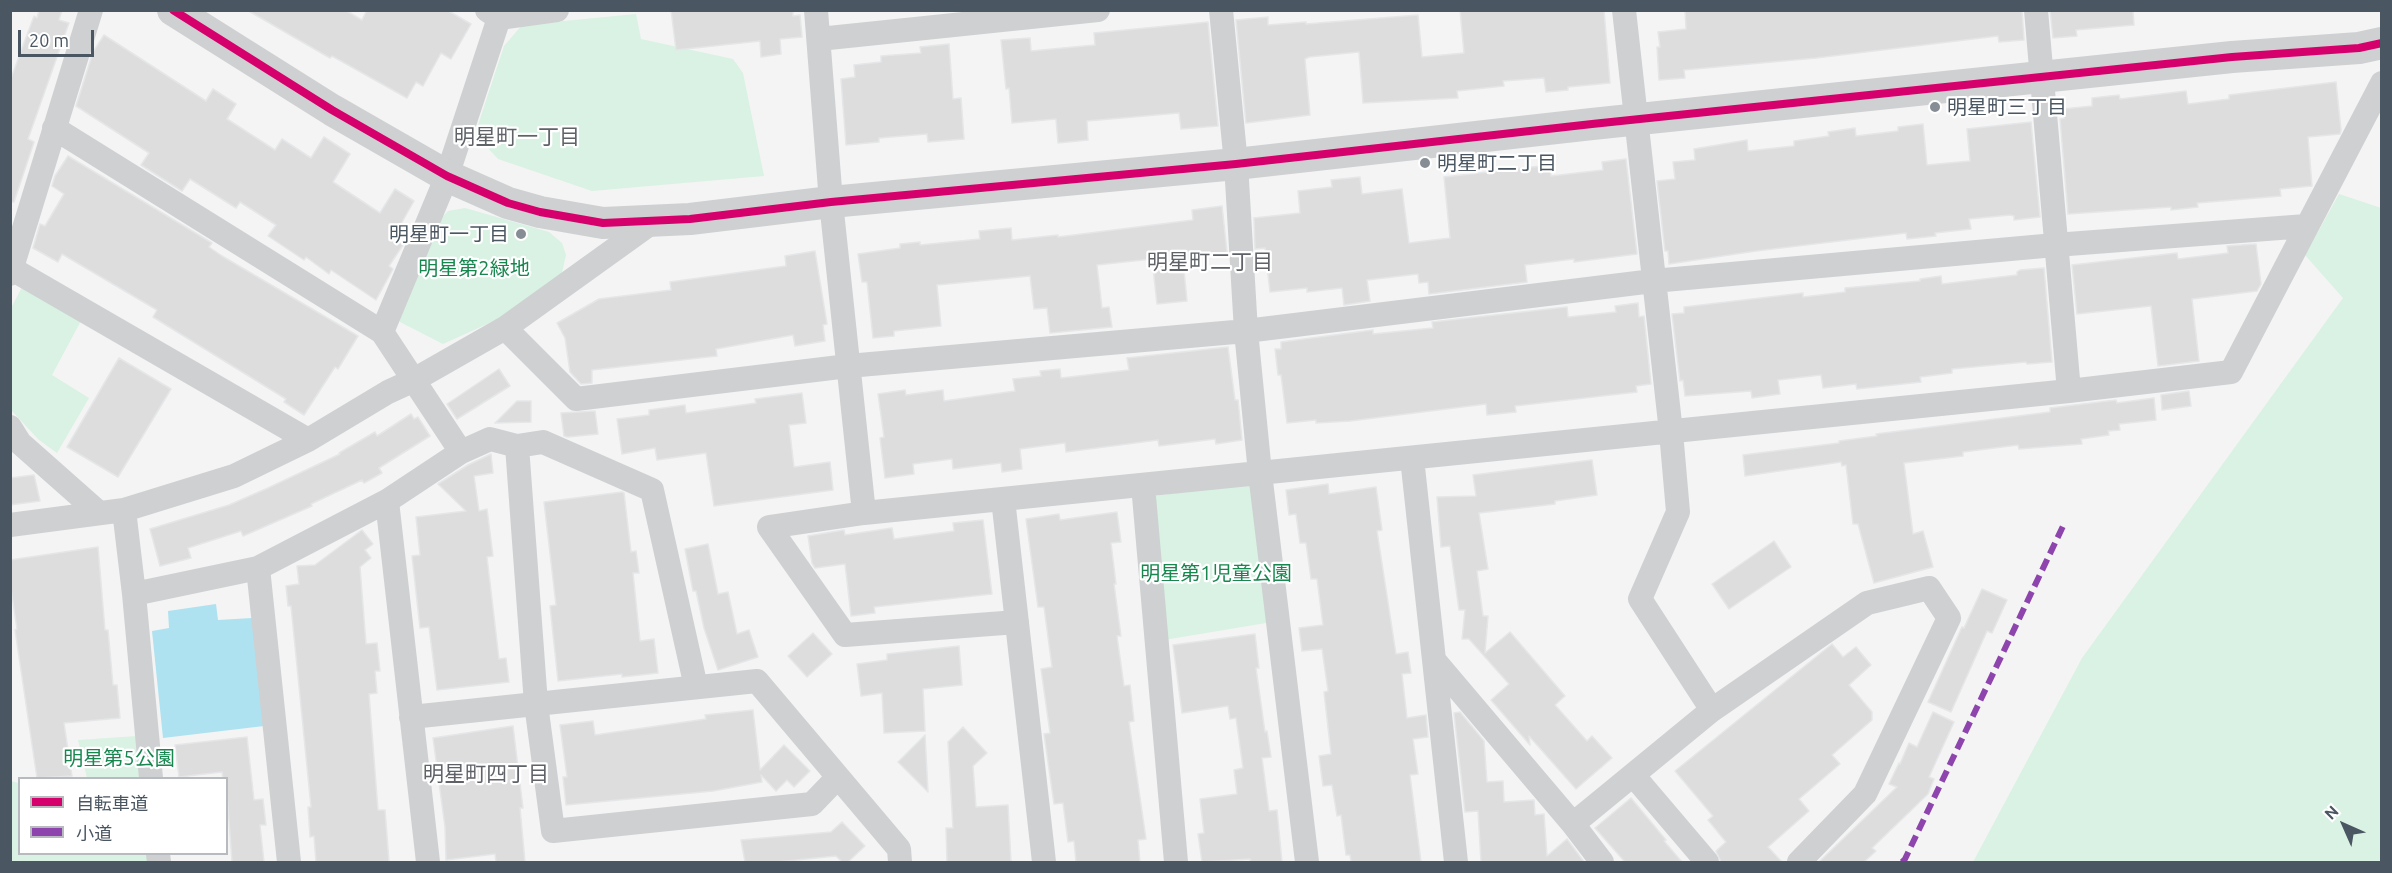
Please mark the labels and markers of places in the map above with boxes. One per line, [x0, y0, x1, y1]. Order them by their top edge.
place label: 明星町三丁目 [1947, 95, 2067, 119]
marker: 明星町三丁目 [1928, 100, 1942, 114]
place label: 明星町二丁目 [1437, 151, 1557, 175]
marker: 明星町二丁目 [1418, 156, 1432, 170]
place label: 明星町一丁目 [389, 222, 509, 246]
marker: 明星町一丁目 [514, 227, 528, 241]

